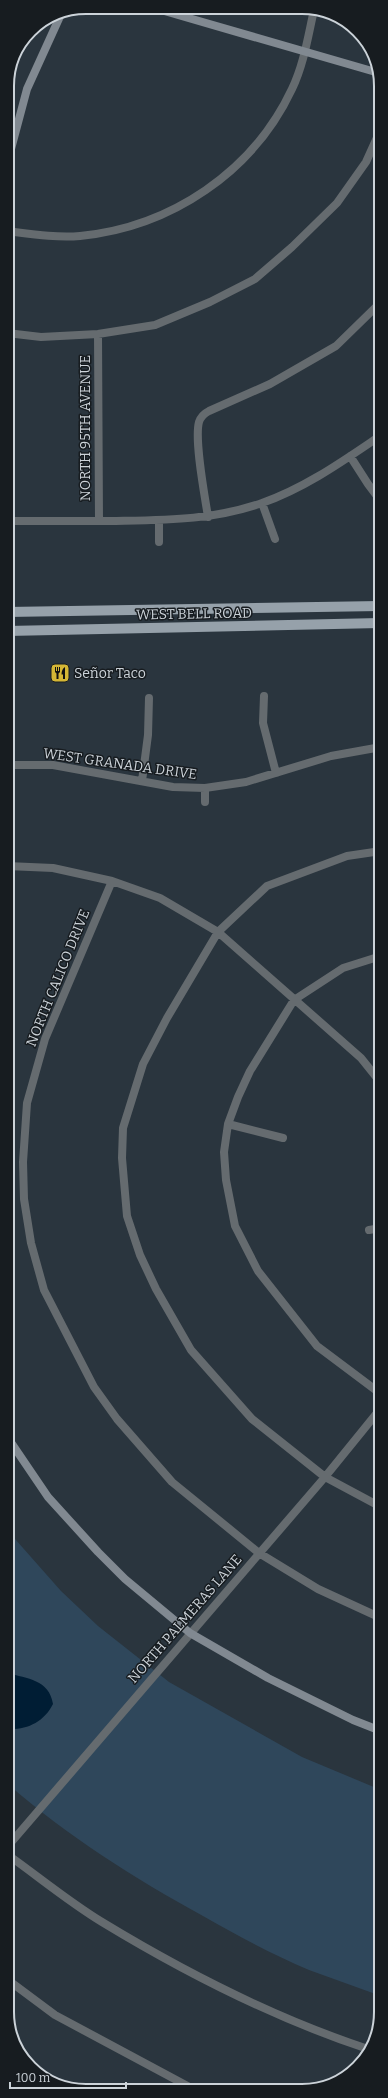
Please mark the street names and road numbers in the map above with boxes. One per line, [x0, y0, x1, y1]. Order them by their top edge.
street label: NORTH 95TH AVENUE [77, 355, 94, 501]
street label: WEST BELL ROAD [136, 604, 252, 624]
street label: WEST GRANADA DRIVE [42, 745, 198, 783]
street label: NORTH CALICO DRIVE [23, 907, 93, 1049]
street label: NORTH PALMERAS LANE [125, 1551, 245, 1687]

